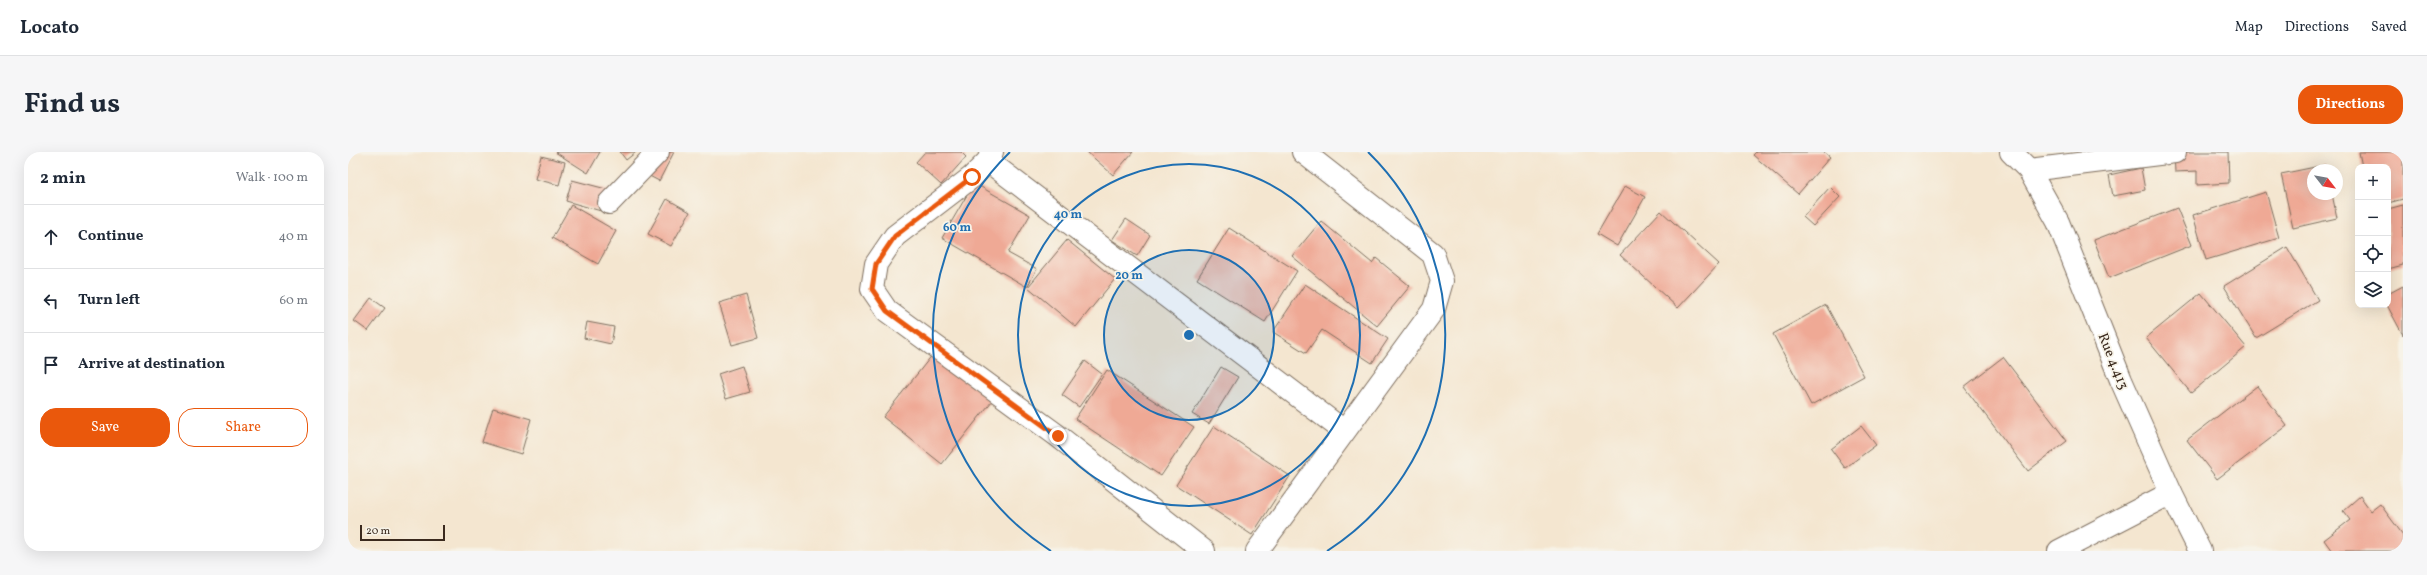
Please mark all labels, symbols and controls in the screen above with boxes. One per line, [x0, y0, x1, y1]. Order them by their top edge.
text: Locato [20, 15, 79, 41]
text: Map [2235, 18, 2263, 37]
text: Directions [2285, 18, 2349, 37]
text: Saved [2371, 18, 2407, 37]
text: Find us [24, 85, 120, 124]
button: Directions [2298, 85, 2403, 124]
north arrow [2307, 164, 2343, 200]
map controls [2355, 164, 2391, 308]
button: + [2355, 164, 2391, 200]
text: 2 min [40, 167, 86, 190]
route start [963, 168, 981, 186]
text: Walk · 100 m [236, 169, 308, 187]
button: − [2355, 200, 2391, 236]
text: 40 m [1054, 207, 1083, 223]
text: 60 m [943, 220, 971, 236]
icon: ahead [40, 226, 62, 248]
text: Continue [78, 226, 143, 247]
text: 40 m [279, 228, 308, 246]
button: locate [2355, 236, 2391, 272]
text: 20 m [1115, 268, 1143, 284]
button: layers [2355, 272, 2391, 308]
icon: left [40, 290, 62, 312]
text: Turn left [78, 290, 140, 311]
text: 60 m [280, 292, 308, 310]
centre of rings [1182, 328, 1196, 342]
street label: Rue 4.413 [2093, 330, 2133, 393]
icon: arrive [40, 354, 62, 376]
text: Arrive at destination [78, 354, 225, 375]
button: Save [40, 408, 170, 447]
button: Share [178, 408, 308, 447]
route end [1049, 427, 1067, 445]
scale bar [360, 523, 445, 542]
text: 20 m [366, 524, 390, 539]

